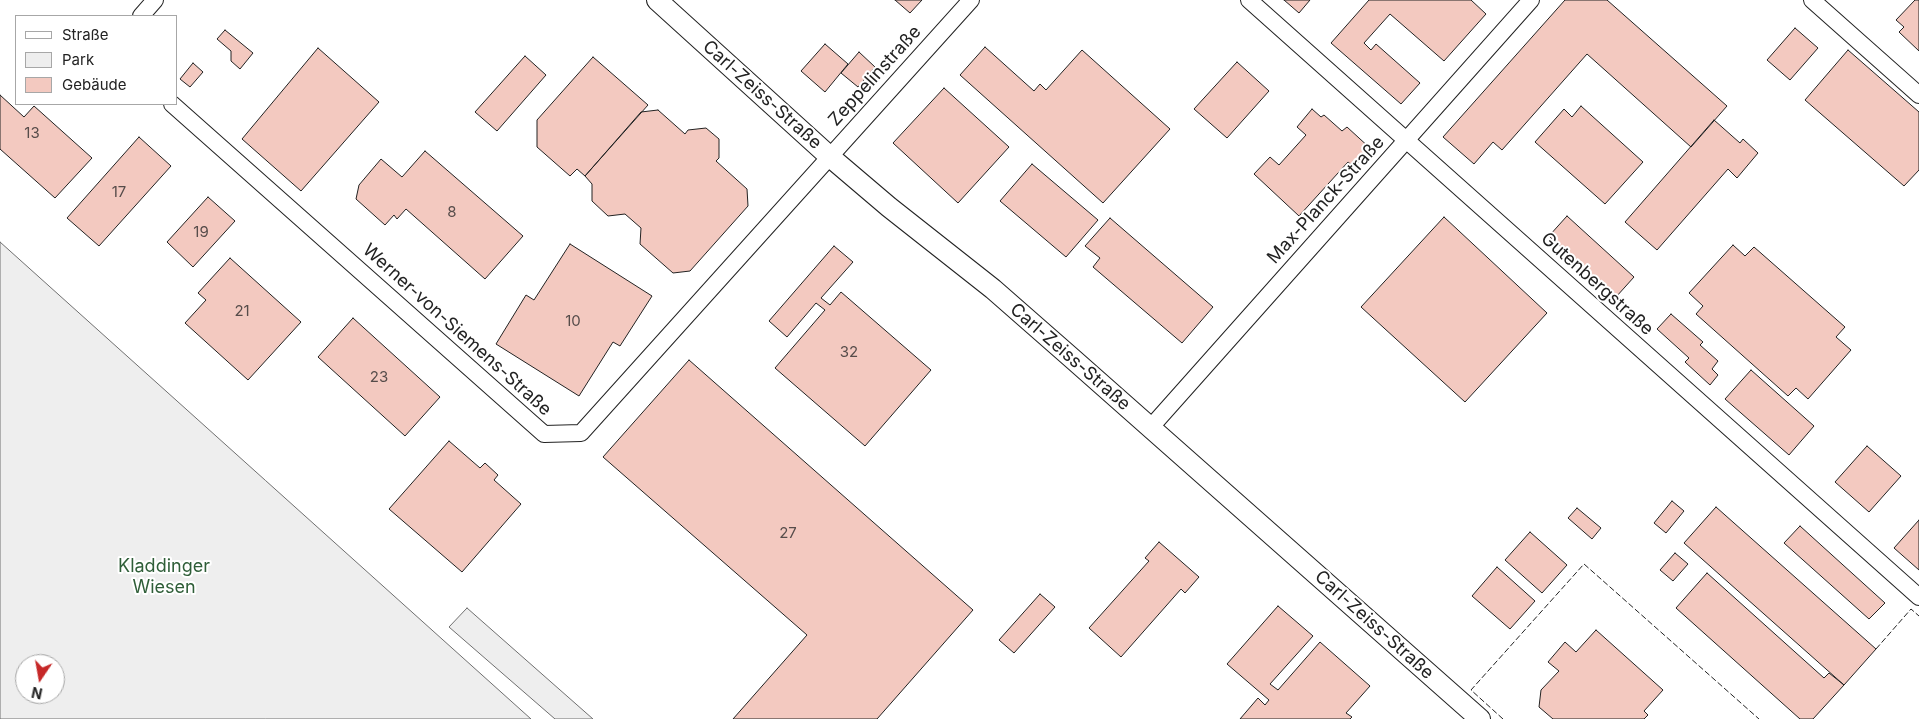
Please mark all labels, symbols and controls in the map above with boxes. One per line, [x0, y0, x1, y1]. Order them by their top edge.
legend [15, 15, 178, 105]
street label: Zeppelinstraße [824, 21, 926, 131]
text: Straße [62, 25, 109, 44]
street label: Carl-Zeiss-Straße [698, 36, 826, 154]
text: Park [62, 50, 94, 69]
text: Gebäude [62, 75, 127, 94]
house number: 13 [24, 124, 40, 142]
street label: Max-Planck-Straße [1263, 132, 1389, 268]
house number: 17 [112, 183, 126, 201]
house number: 8 [447, 203, 457, 221]
house number: 19 [193, 223, 209, 241]
street label: Gutenbergstraße [1536, 228, 1658, 340]
street label: Werner-von-Siemens-Straße [358, 240, 556, 420]
street label: Carl-Zeiss-Straße [1005, 299, 1135, 415]
house number: 21 [234, 302, 250, 320]
house number: 10 [565, 312, 581, 330]
house number: 32 [840, 343, 858, 361]
house number: 23 [370, 368, 388, 386]
house number: 27 [779, 524, 797, 542]
park label: Kladdinger Wiesen [118, 556, 210, 598]
street label: Carl-Zeiss-Straße [1310, 566, 1438, 684]
north arrow [15, 654, 65, 704]
text: N [30, 684, 44, 703]

